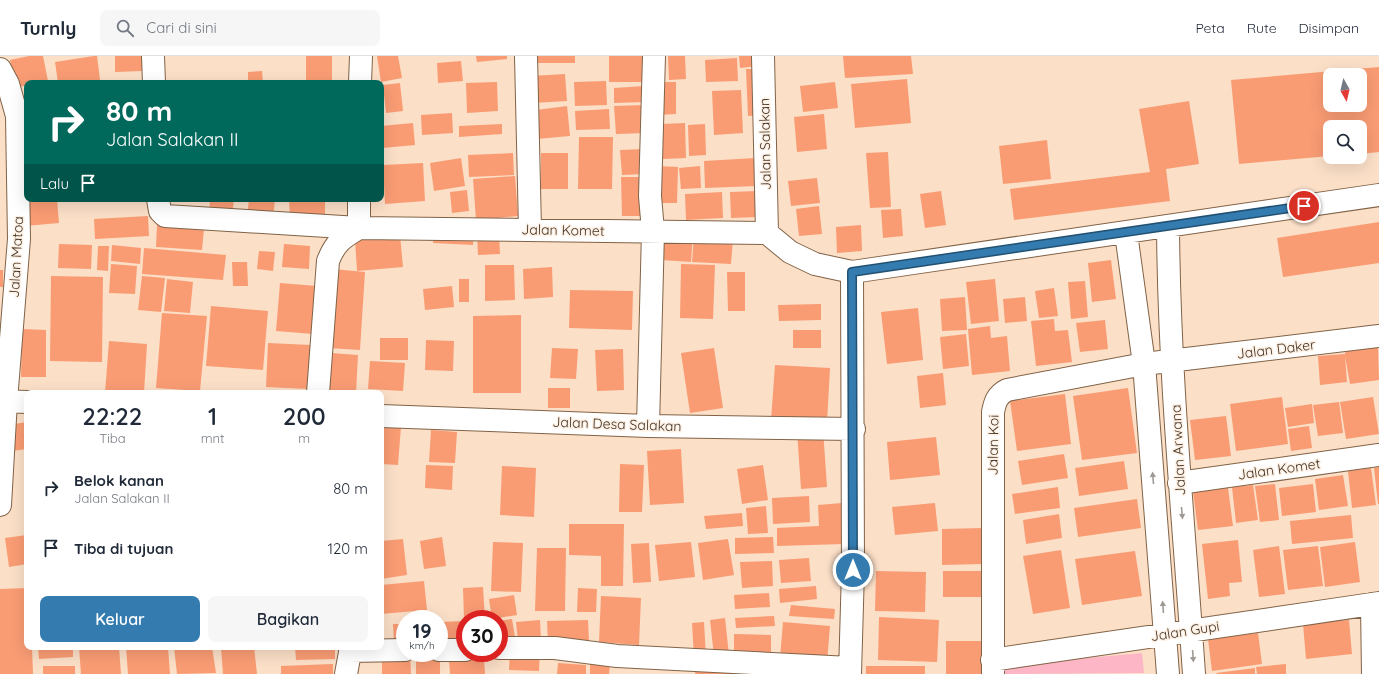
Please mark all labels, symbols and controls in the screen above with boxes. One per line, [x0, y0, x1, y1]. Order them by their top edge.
search box [100, 10, 380, 46]
text: Turnly [20, 16, 76, 40]
icon: search [114, 17, 136, 39]
text: Cari di sini [146, 18, 217, 37]
text: Peta [1195, 19, 1225, 37]
text: Rute [1247, 19, 1277, 37]
text: Disimpan [1299, 19, 1359, 37]
north arrow [1323, 68, 1367, 112]
map controls [1323, 68, 1367, 164]
text: 80 m [106, 93, 172, 128]
icon: right [40, 96, 92, 148]
street label: Jalan Salakan [755, 98, 775, 190]
button: search [1323, 120, 1367, 164]
text: Jalan Salakan II [106, 128, 238, 151]
icon: arrive [77, 172, 99, 194]
text: Lalu [40, 174, 69, 193]
pin [1287, 189, 1321, 223]
icon: arrive [1293, 195, 1315, 217]
street label: Jalan Matoa [5, 216, 27, 298]
street label: Jalan Komet [521, 220, 605, 240]
street label: Jalan Daker [1236, 335, 1317, 363]
text: 22:22 [82, 401, 142, 431]
text: 1 [208, 401, 217, 431]
text: 200 [283, 401, 326, 431]
street label: Jalan Arwana [1167, 404, 1189, 496]
street label: Jalan Desa Salakan [552, 413, 682, 435]
street label: Jalan Koi [983, 414, 1003, 476]
text: Tiba [99, 430, 126, 446]
text: mnt [201, 430, 225, 446]
text: m [298, 430, 310, 446]
street label: Jalan Komet [1237, 454, 1322, 484]
text: Belok kanan [74, 471, 164, 490]
one-way arrow [1149, 472, 1156, 484]
icon: right [40, 477, 62, 499]
text: 80 m [333, 479, 368, 498]
text: Jalan Salakan II [74, 490, 170, 506]
one-way arrow [1178, 507, 1185, 519]
icon: arrive [40, 537, 62, 559]
text: Tiba di tujuan [74, 539, 173, 558]
text: 120 m [327, 539, 368, 558]
position arrow [832, 549, 874, 591]
button: Keluar [40, 596, 200, 642]
button: Bagikan [208, 596, 368, 642]
one-way arrow [1159, 601, 1166, 613]
speed limit sign: 30 [456, 610, 508, 662]
street label: Jalan Gupi [1149, 617, 1221, 645]
text: 19 [412, 618, 432, 643]
text: km/h [409, 639, 435, 652]
one-way arrow [1189, 650, 1196, 662]

